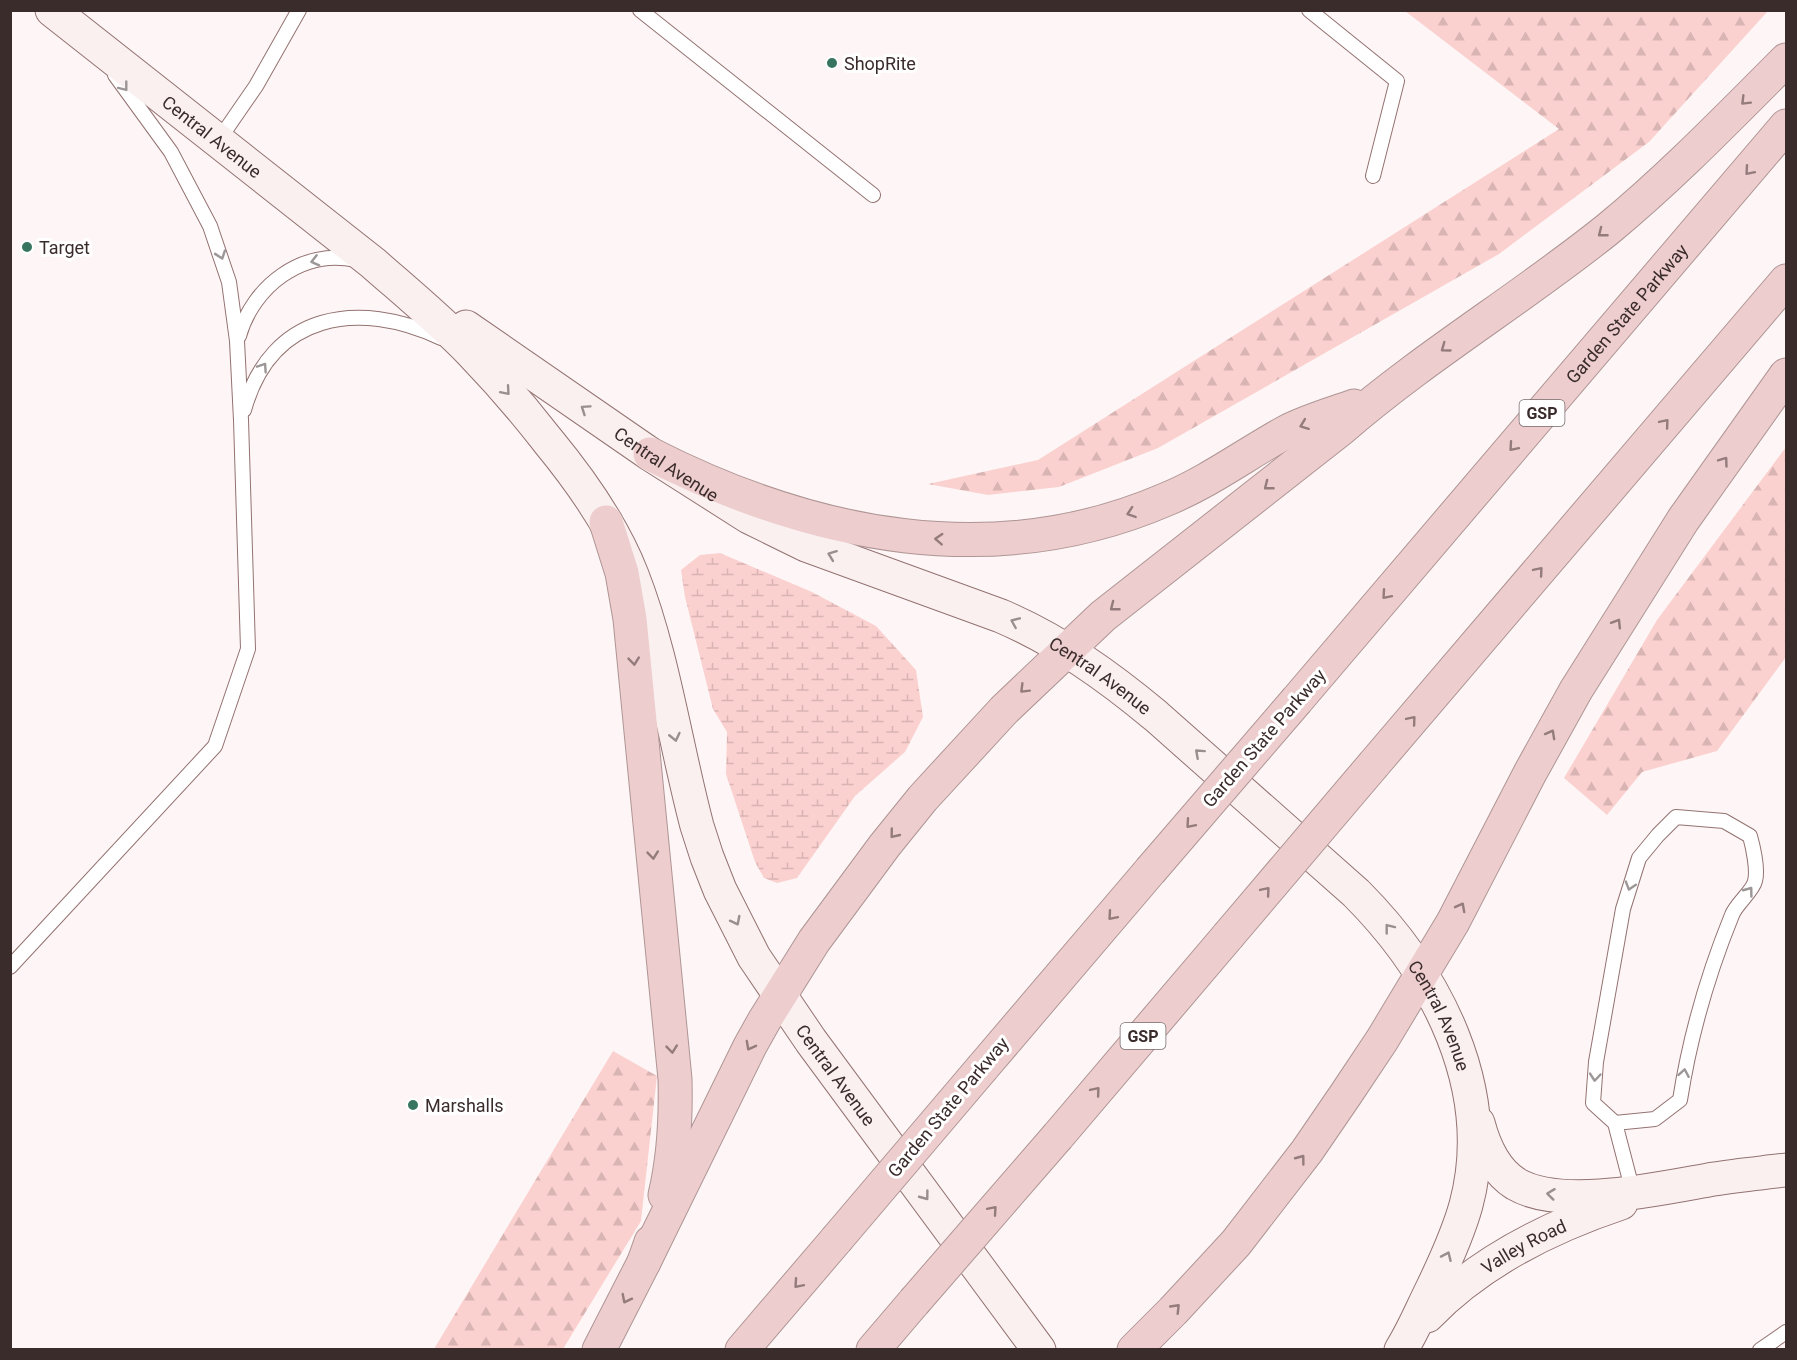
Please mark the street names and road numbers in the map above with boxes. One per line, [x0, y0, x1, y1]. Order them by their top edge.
street label: Central Avenue [158, 91, 266, 182]
street label: Garden State Parkway [1561, 239, 1692, 387]
road number: GSP [1520, 400, 1564, 426]
street label: Central Avenue [610, 422, 723, 506]
street label: Central Avenue [1046, 632, 1156, 718]
street label: Garden State Parkway [1198, 664, 1330, 811]
street label: Central Avenue [1404, 956, 1474, 1073]
street label: Central Avenue [792, 1020, 880, 1130]
road number: GSP [1120, 1023, 1166, 1049]
street label: Garden State Parkway [883, 1032, 1013, 1181]
street label: Valley Road [1477, 1215, 1569, 1278]

